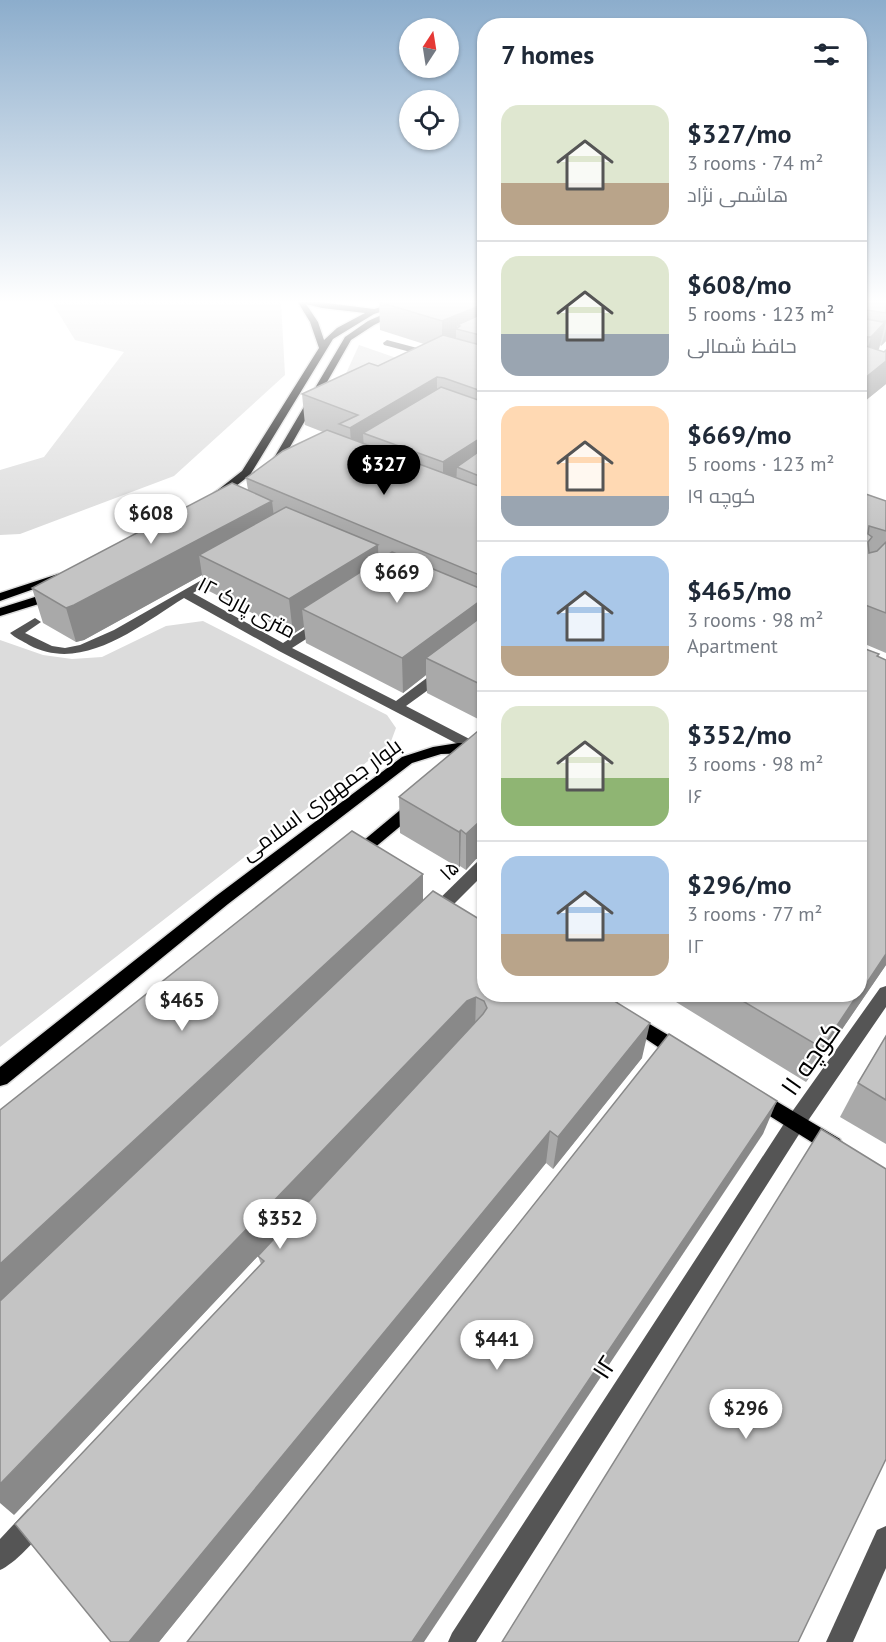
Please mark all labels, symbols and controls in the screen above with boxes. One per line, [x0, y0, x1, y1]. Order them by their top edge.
north arrow [399, 18, 459, 78]
map controls [399, 18, 459, 150]
text: 7 homes [501, 38, 594, 71]
icon: filters [810, 38, 843, 71]
button: locate [399, 90, 459, 150]
text: $327/mo [687, 117, 791, 150]
icon: home [549, 129, 621, 201]
text: 3 rooms · 74 m² [687, 150, 823, 176]
text: هاشمی نژاد [687, 182, 788, 208]
text: $608/mo [687, 268, 791, 301]
icon: home [549, 280, 621, 352]
text: 5 rooms · 123 m² [687, 301, 834, 327]
text: حافظ شمالی [687, 333, 797, 359]
text: $669/mo [687, 418, 791, 451]
icon: home [549, 430, 621, 502]
pin: $327 [348, 445, 420, 496]
text: $327 [361, 451, 407, 477]
text: 5 rooms · 123 m² [687, 451, 834, 477]
text: کوچه ۱۹ [687, 483, 756, 509]
pin: $608 [115, 494, 187, 545]
text: $608 [128, 500, 174, 526]
pin: $669 [361, 553, 433, 604]
text: $669 [374, 559, 420, 585]
street label: ۱۲ متری پارک [193, 570, 301, 645]
text: $465/mo [687, 574, 791, 607]
icon: home [549, 580, 621, 652]
text: 3 rooms · 98 m² [687, 607, 823, 633]
text: Apartment [687, 633, 778, 659]
text: $352/mo [687, 718, 791, 751]
icon: home [549, 730, 621, 802]
street label: بلوار جمهوری اسلامی [235, 732, 407, 866]
text: 3 rooms · 98 m² [687, 751, 823, 777]
text: ۱۶ [687, 783, 703, 809]
street label: ۱۵ [433, 854, 465, 886]
text: $296/mo [687, 868, 791, 901]
icon: home [549, 880, 621, 952]
text: 3 rooms · 77 m² [687, 901, 822, 927]
text: ۱۲ [687, 933, 704, 959]
pin: $465 [146, 981, 218, 1032]
text: $465 [159, 987, 205, 1013]
street label: کوچه ۱۱ [772, 1014, 848, 1102]
pin: $352 [244, 1199, 316, 1250]
text: $352 [257, 1205, 303, 1231]
pin: $441 [461, 1320, 533, 1371]
text: $441 [474, 1326, 520, 1352]
street label: ۱۲ [584, 1349, 624, 1385]
pin: $296 [710, 1389, 782, 1440]
text: $296 [723, 1395, 769, 1421]

